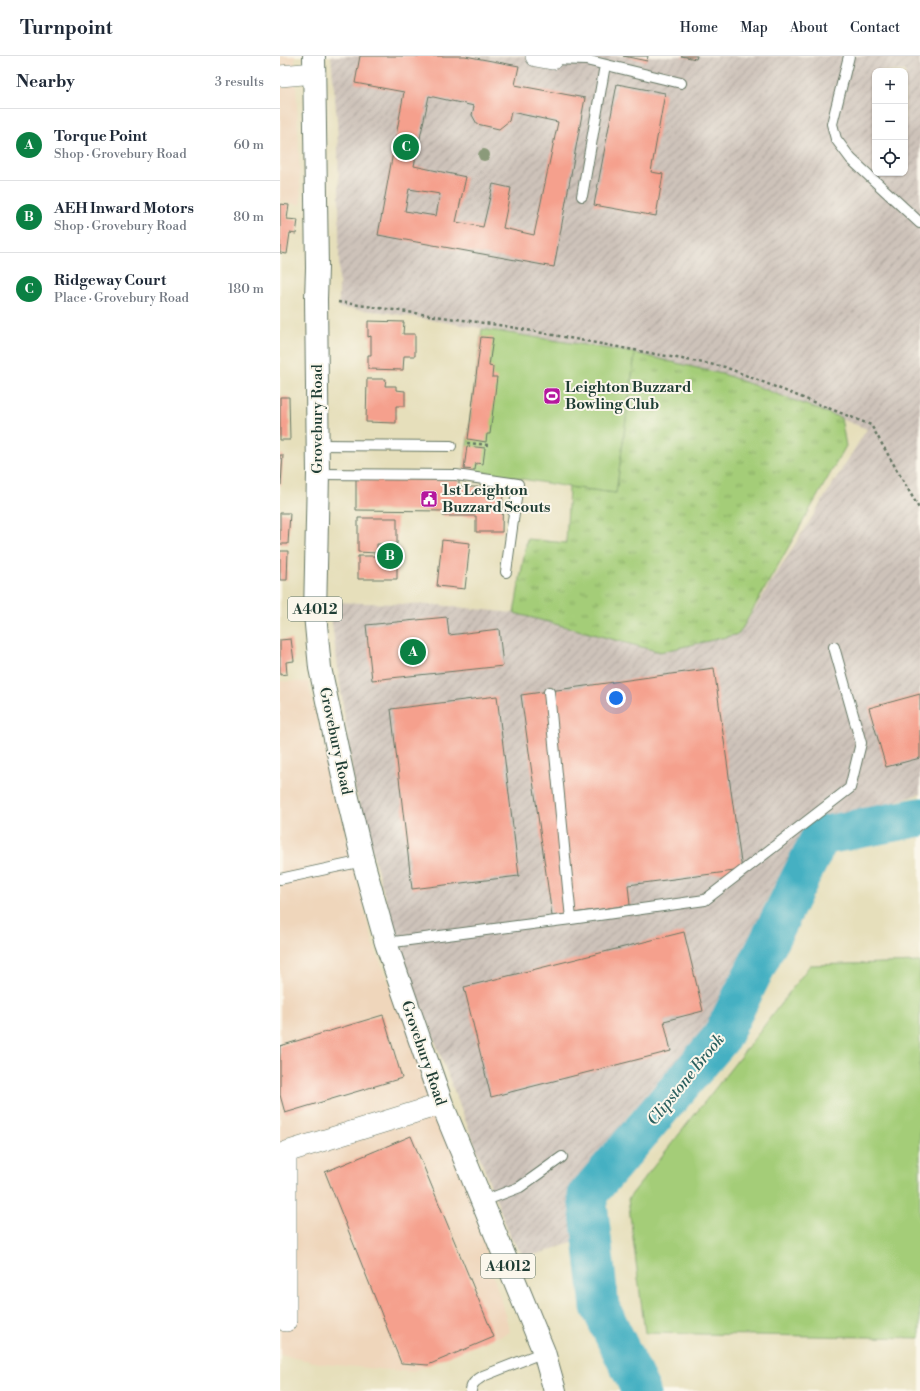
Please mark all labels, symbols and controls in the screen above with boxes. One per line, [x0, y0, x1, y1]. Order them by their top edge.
text: Turnpoint [20, 16, 113, 40]
text: Home [680, 19, 718, 37]
text: Map [740, 19, 768, 37]
text: About [790, 19, 828, 37]
text: Contact [850, 19, 900, 37]
map controls [872, 68, 908, 176]
button: + [872, 68, 908, 104]
text: Nearby [16, 71, 75, 93]
text: 3 results [215, 74, 264, 90]
button: − [872, 104, 908, 140]
text: Torque Point [54, 127, 147, 146]
pin: C [393, 132, 419, 162]
text: A [24, 137, 34, 153]
text: 60 m [233, 137, 264, 153]
button: locate [872, 140, 908, 176]
text: Shop · Grovebury Road [54, 146, 187, 162]
text: AEH Inward Motors [54, 199, 194, 218]
text: B [24, 209, 34, 225]
text: 80 m [233, 209, 264, 225]
text: Shop · Grovebury Road [54, 218, 187, 234]
text: Ridgeway Court [54, 271, 166, 290]
text: C [24, 281, 34, 297]
text: 180 m [228, 281, 264, 297]
text: Place · Grovebury Road [54, 290, 189, 306]
street label: Grovebury Road [308, 364, 327, 474]
place label: Leighton Buzzard Bowling Club [565, 378, 692, 414]
sports icon: Leighton Buzzard Bowling Club [542, 386, 562, 406]
place label: 1st Leighton Buzzard Scouts [442, 481, 550, 517]
public building icon: 1st Leighton Buzzard Scouts [419, 489, 439, 509]
pin: B [377, 541, 403, 571]
road number: A4012 [288, 597, 342, 621]
pin: A [400, 637, 426, 667]
street label: Grovebury Road [315, 686, 356, 797]
your location [606, 688, 626, 708]
street label: Grovebury Road [397, 998, 451, 1109]
water label: Clipstone Brook [643, 1030, 729, 1129]
road number: A4012 [481, 1254, 535, 1278]

